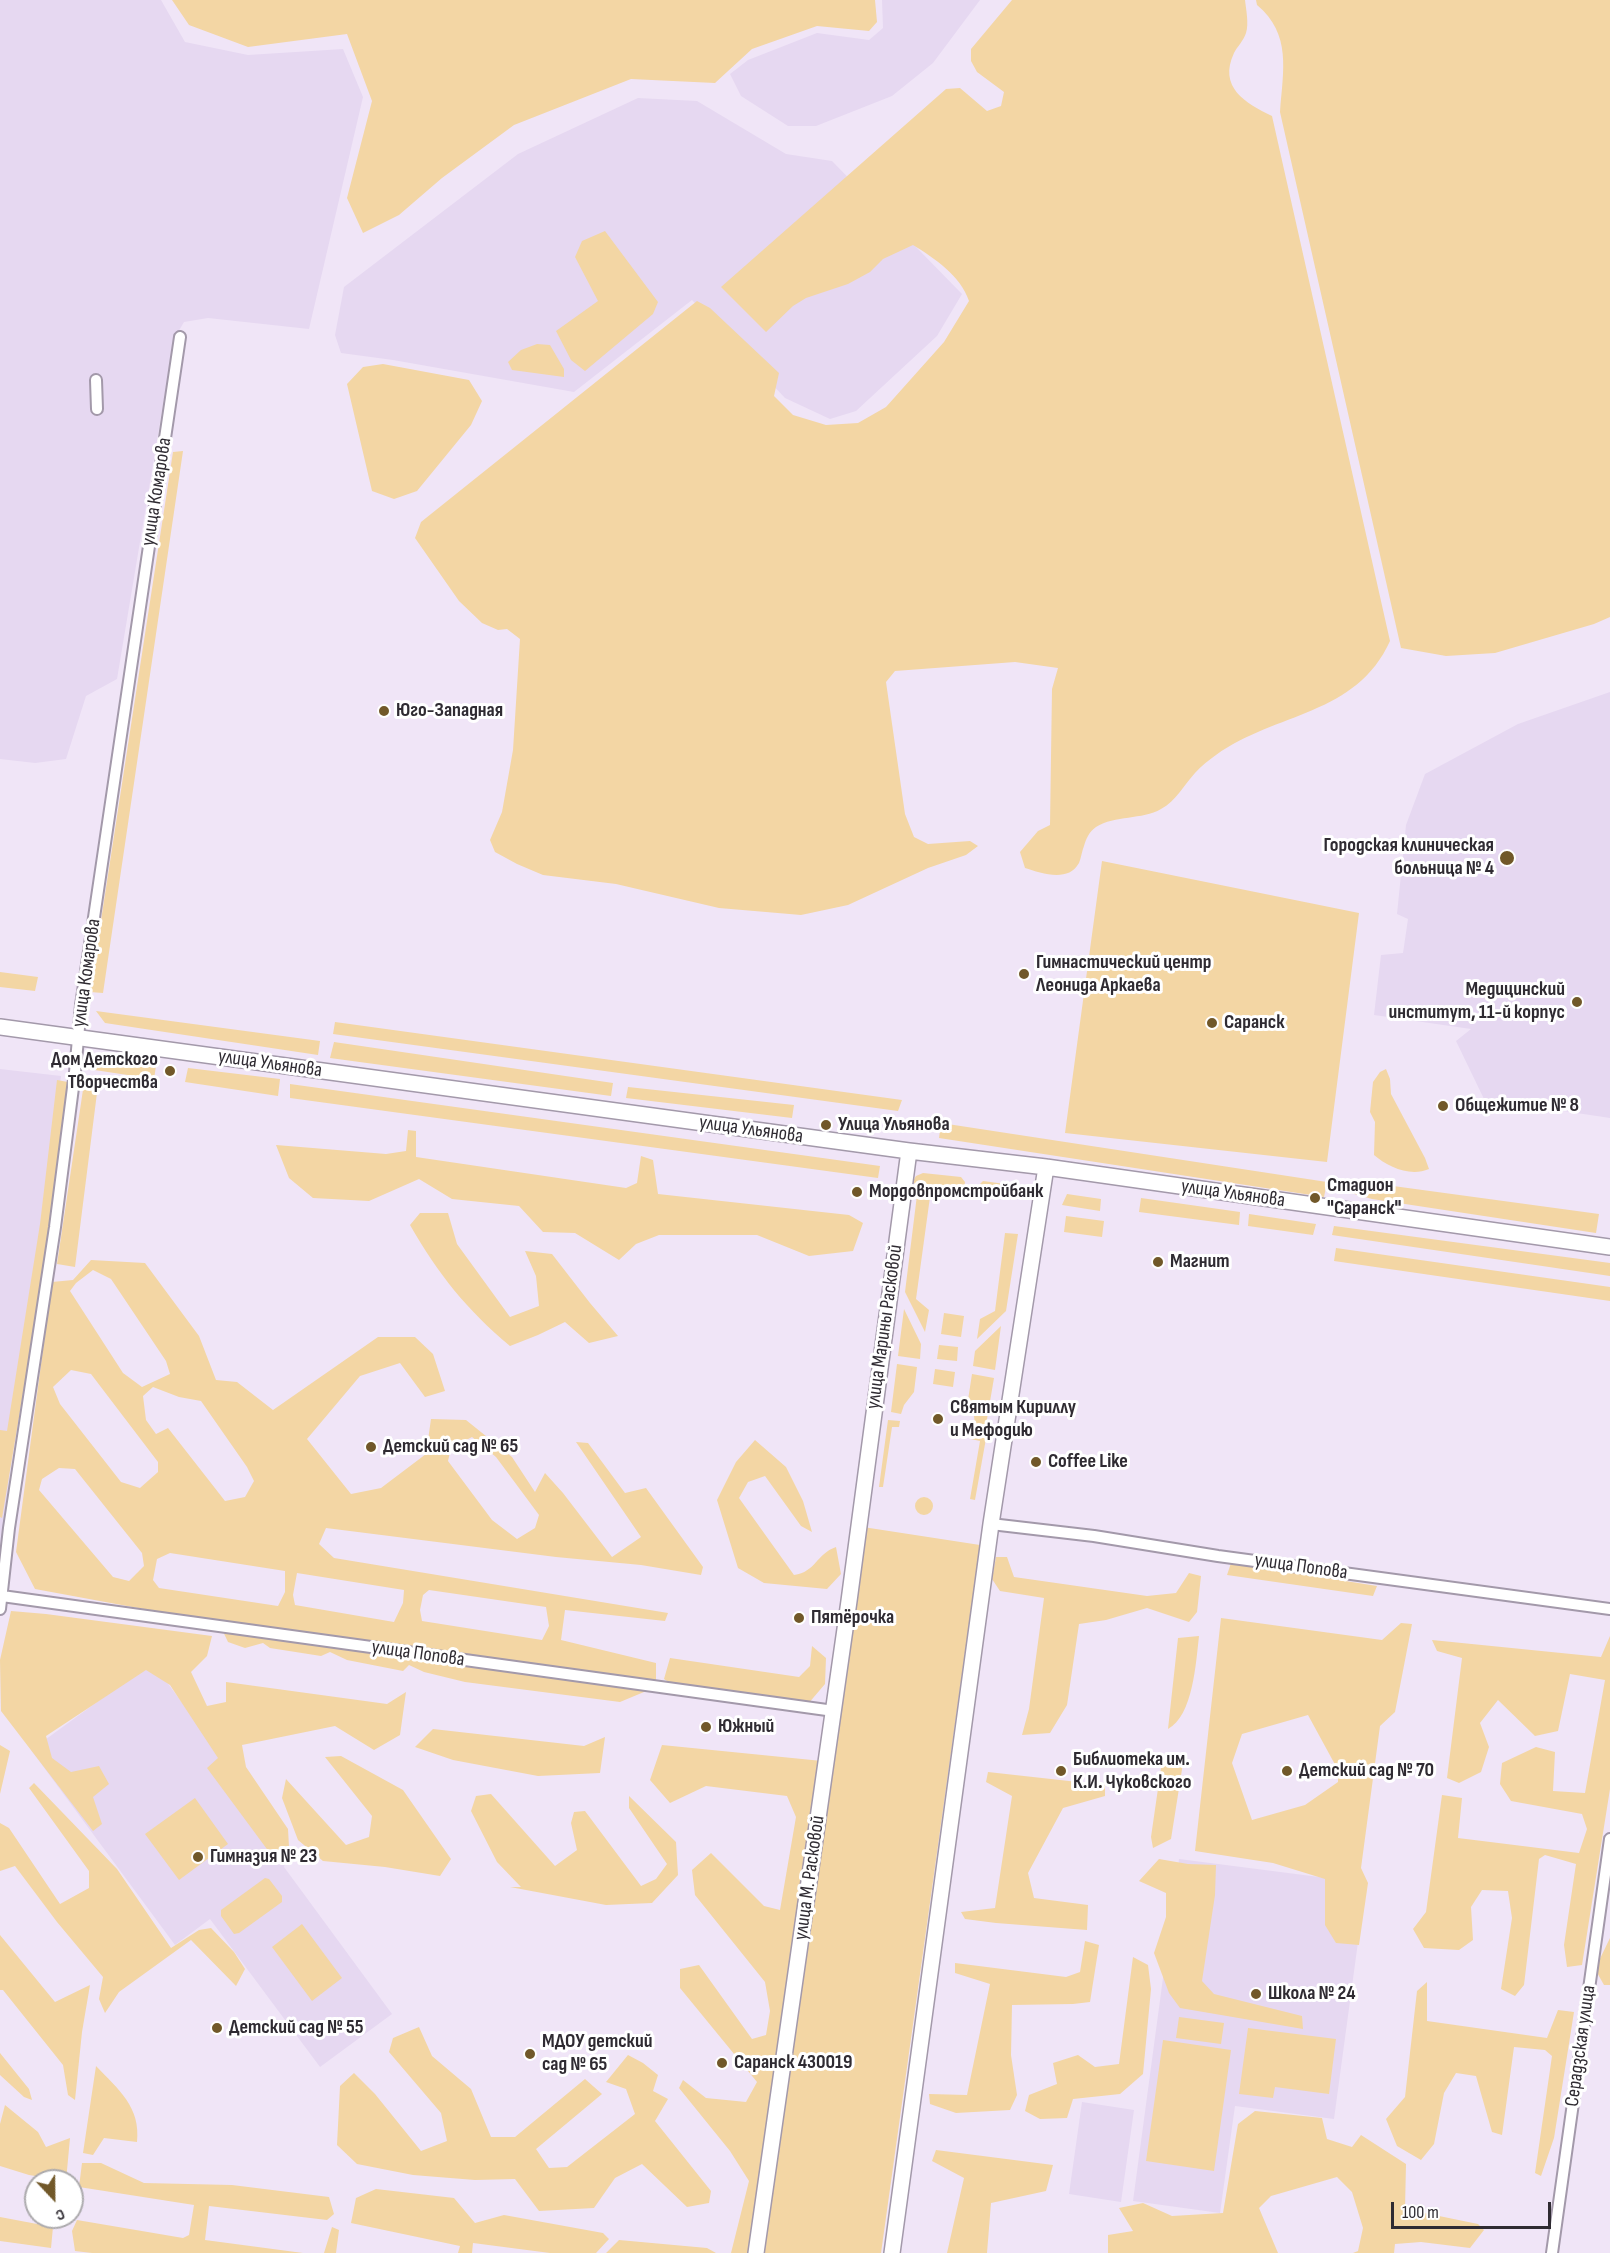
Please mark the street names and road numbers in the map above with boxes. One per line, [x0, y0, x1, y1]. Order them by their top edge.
street label: улица Комарова [137, 436, 177, 548]
street label: улица Комарова [68, 917, 106, 1029]
street label: улица Ульянова [217, 1045, 323, 1083]
street label: улица Ульянова [698, 1111, 804, 1149]
street label: улица Ульянова [1180, 1175, 1286, 1213]
street label: улица Марины Расковой [862, 1243, 908, 1411]
street label: улица Попова [1253, 1549, 1349, 1585]
street label: улица Попова [370, 1636, 466, 1672]
street label: улица М. Расковой [789, 1814, 831, 1942]
street label: Серадзская улица [1561, 1984, 1601, 2108]

